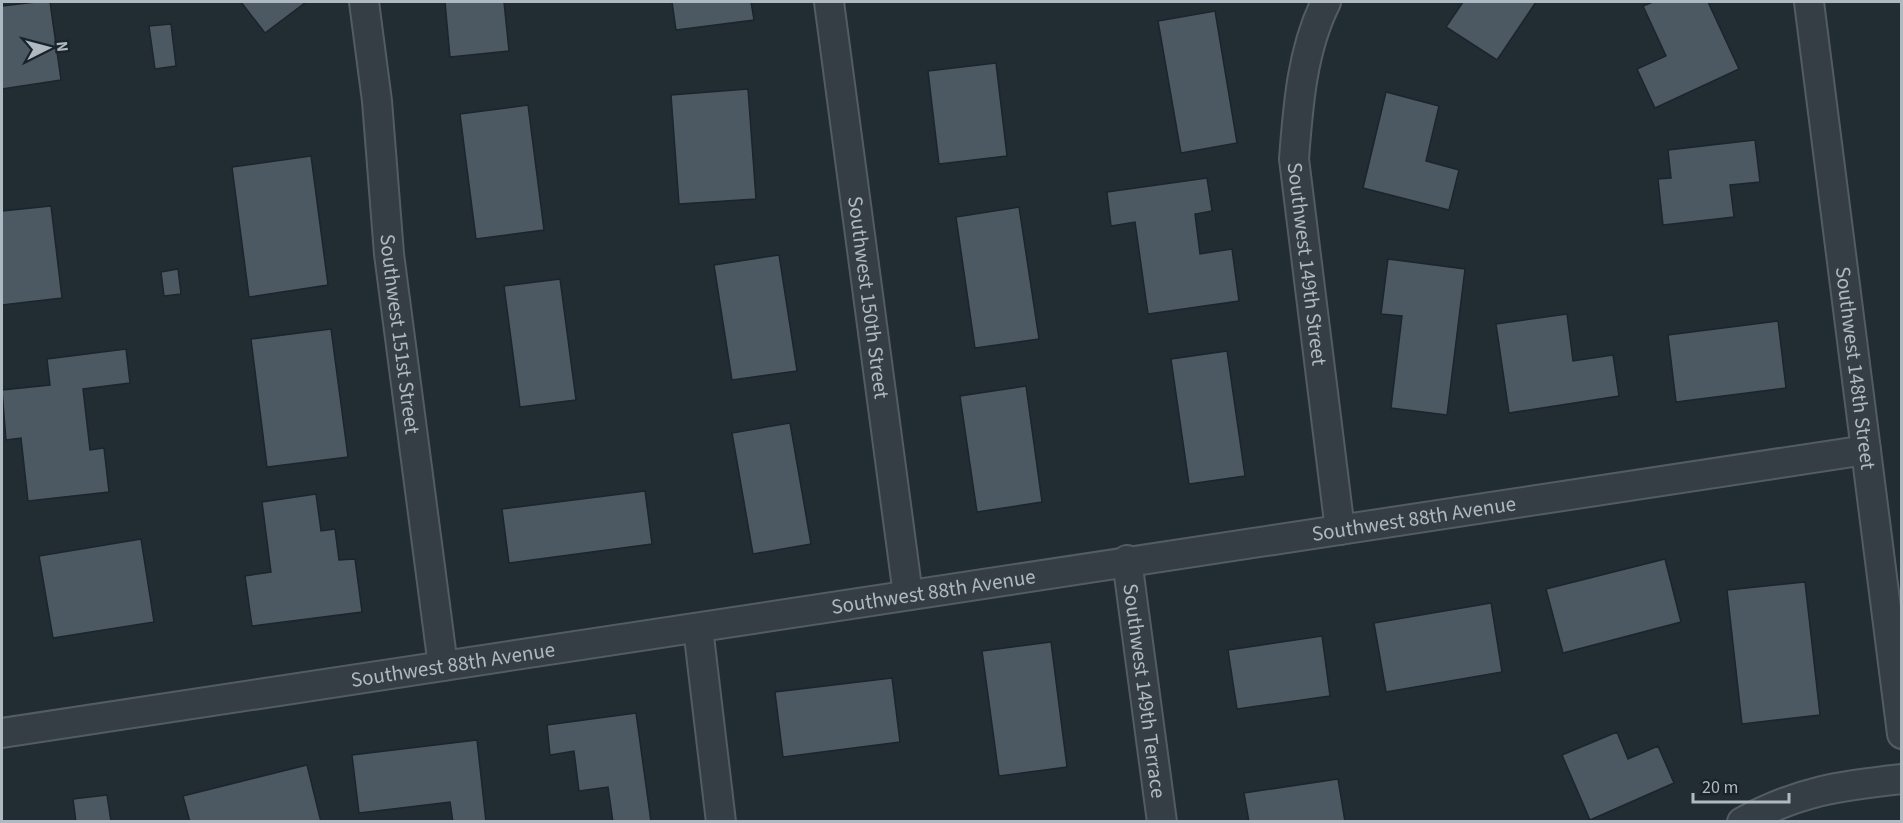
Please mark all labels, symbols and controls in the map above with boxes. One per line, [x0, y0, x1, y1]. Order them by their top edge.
north arrow [18, 18, 78, 78]
text: N [50, 40, 73, 53]
street label: Southwest 149th Street [1280, 161, 1334, 367]
street label: Southwest 150th Street [840, 194, 897, 401]
street label: Southwest 151st Street [372, 233, 427, 436]
street label: Southwest 148th Street [1828, 265, 1883, 471]
street label: Southwest 88th Avenue [1310, 488, 1518, 549]
street label: Southwest 88th Avenue [829, 561, 1037, 622]
street label: Southwest 149th Terrace [1115, 582, 1174, 800]
street label: Southwest 88th Avenue [349, 634, 557, 695]
scale bar [1693, 766, 1789, 804]
text: 20 m [1702, 775, 1738, 800]

